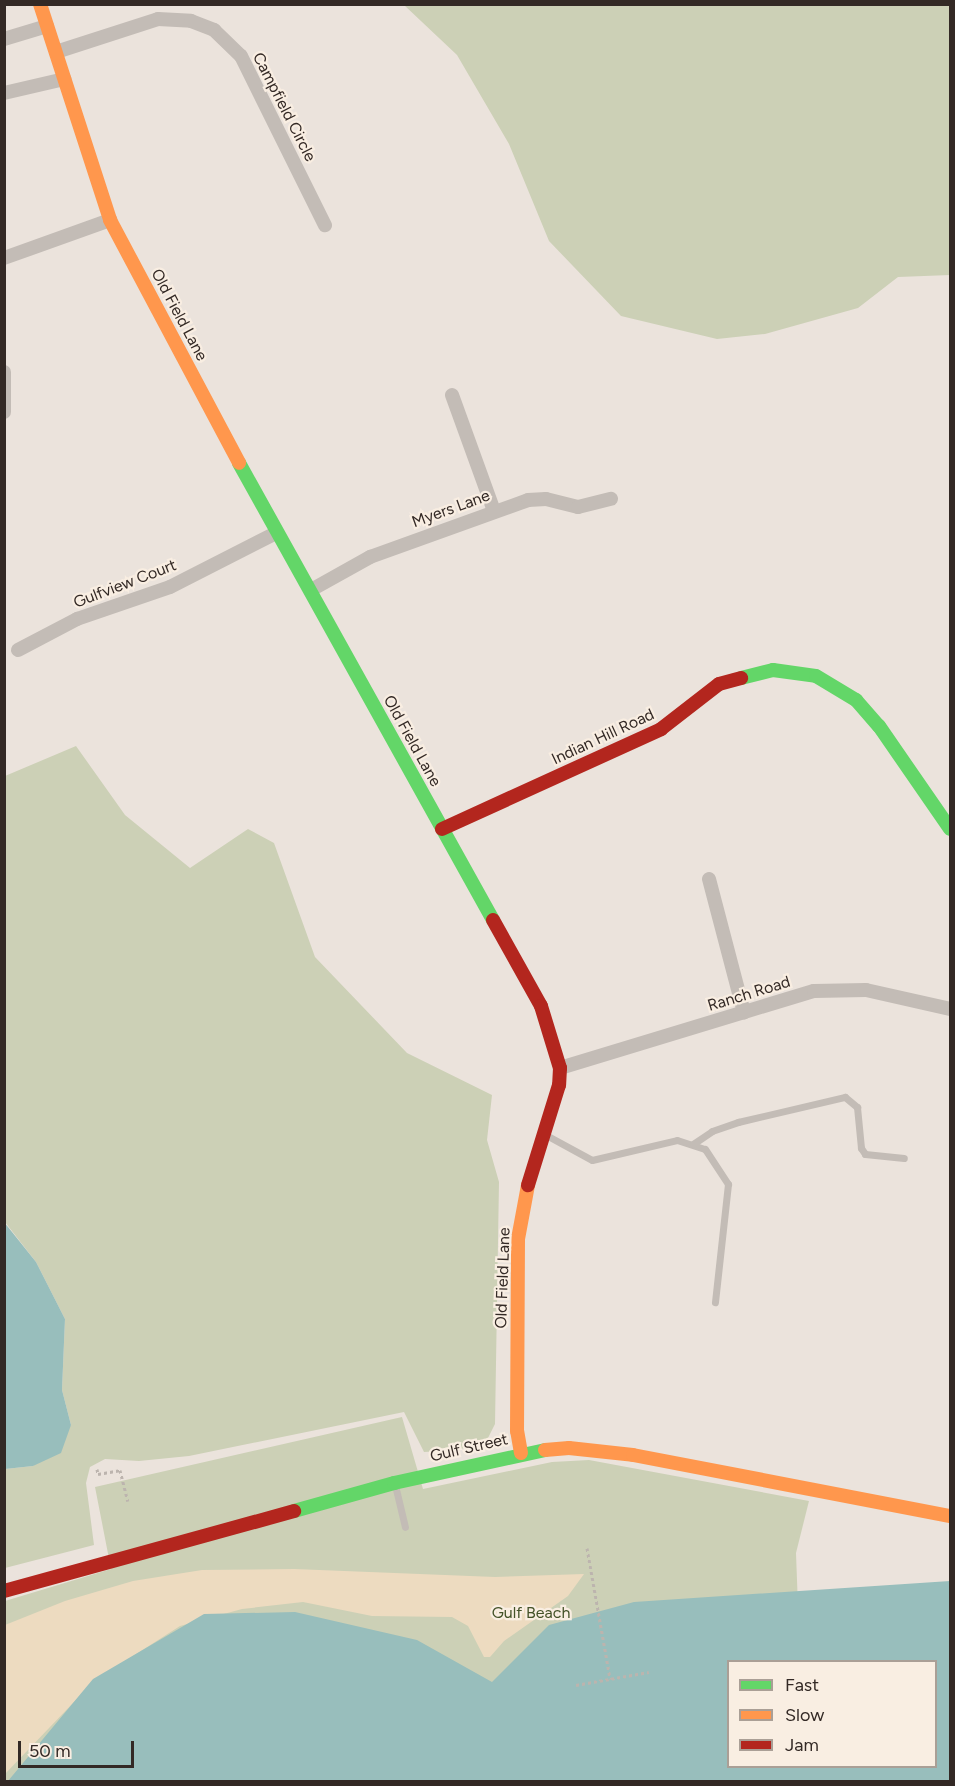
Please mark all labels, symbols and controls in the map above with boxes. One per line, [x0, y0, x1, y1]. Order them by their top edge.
street label: Campfield Circle [248, 49, 320, 165]
street label: Old Field Lane [147, 266, 211, 364]
street label: Myers Lane [409, 486, 493, 532]
street label: Gulfview Court [71, 556, 179, 612]
street label: Old Field Lane [379, 692, 445, 790]
street label: Indian Hill Road [549, 705, 657, 769]
street label: Ranch Road [705, 972, 793, 1016]
street label: Old Field Lane [492, 1227, 514, 1329]
street label: Gulf Street [428, 1430, 510, 1466]
park label: Gulf Beach [492, 1603, 570, 1623]
legend [727, 1660, 937, 1768]
text: Fast [785, 1674, 819, 1696]
text: Slow [785, 1704, 824, 1726]
scale bar [21, 1729, 136, 1767]
text: Jam [785, 1734, 819, 1756]
text: 50 m [29, 1740, 71, 1762]

